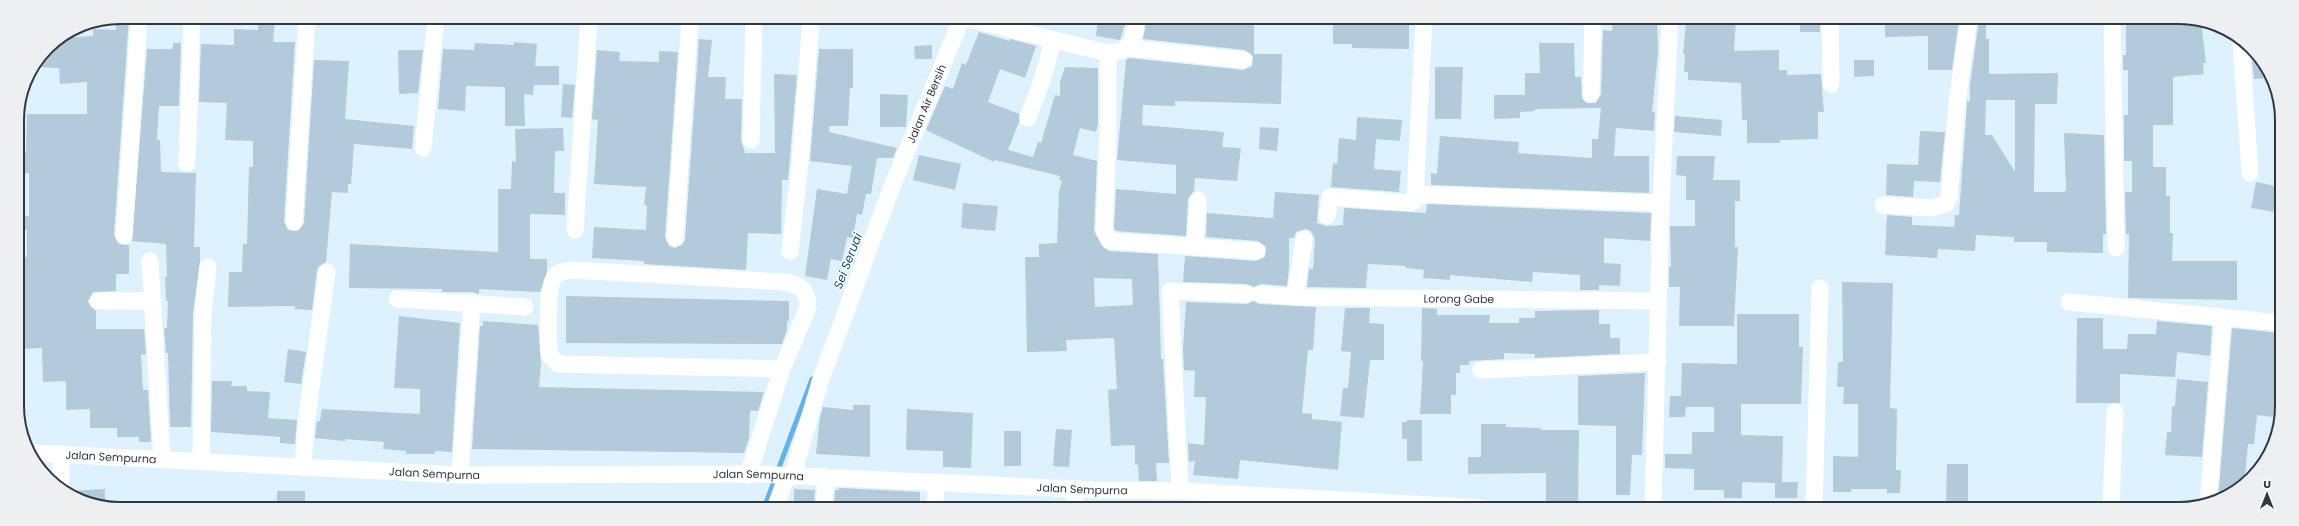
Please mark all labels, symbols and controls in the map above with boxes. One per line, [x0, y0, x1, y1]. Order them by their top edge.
street label: Jalan Air Bersih [903, 62, 950, 146]
water label: Sei Seruai [829, 229, 866, 291]
street label: Lorong Gabe [1423, 290, 1494, 307]
street label: Jalan Sempurna [65, 447, 157, 467]
street label: Jalan Sempurna [389, 463, 480, 483]
street label: Jalan Sempurna [713, 466, 804, 484]
north arrow [2247, 474, 2287, 514]
text: U [2263, 476, 2271, 492]
street label: Jalan Sempurna [1036, 479, 1128, 498]

